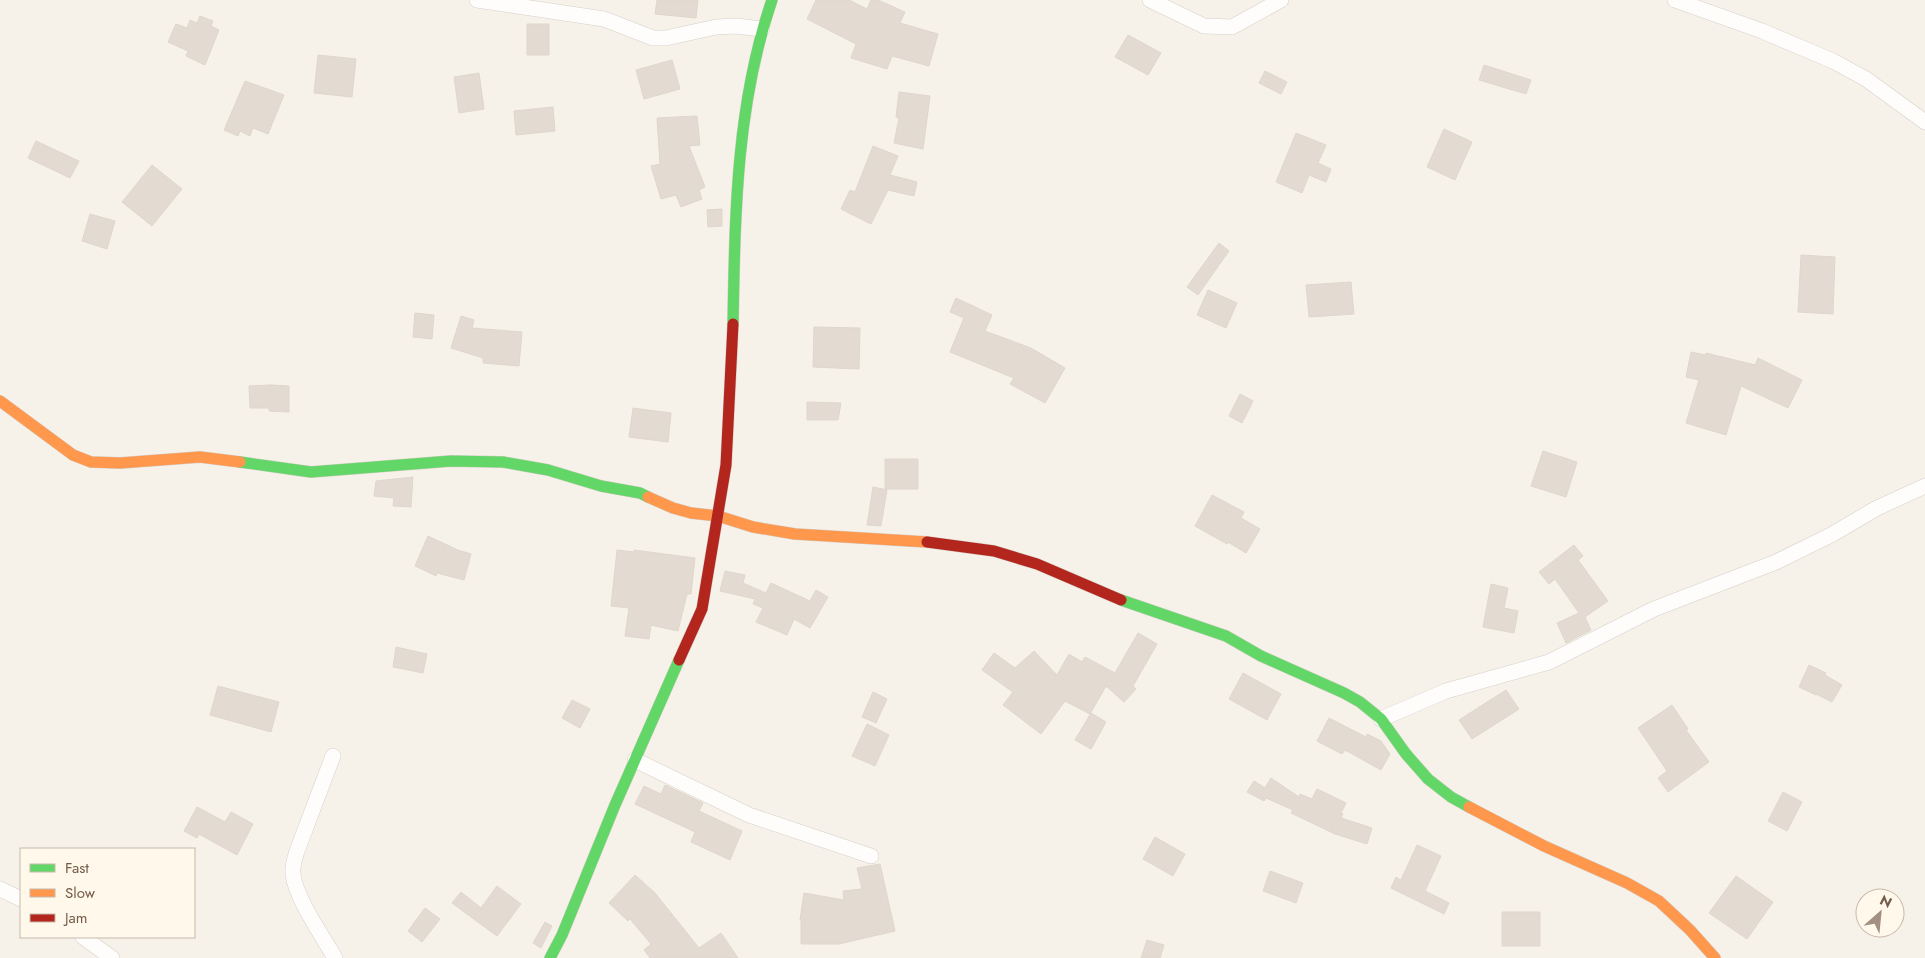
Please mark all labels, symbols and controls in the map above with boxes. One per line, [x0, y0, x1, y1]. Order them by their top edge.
legend [20, 848, 195, 938]
text: Fast [65, 857, 89, 879]
text: Slow [65, 882, 96, 904]
north arrow [1855, 888, 1905, 938]
text: N [1876, 890, 1895, 913]
text: Jam [63, 907, 88, 929]

